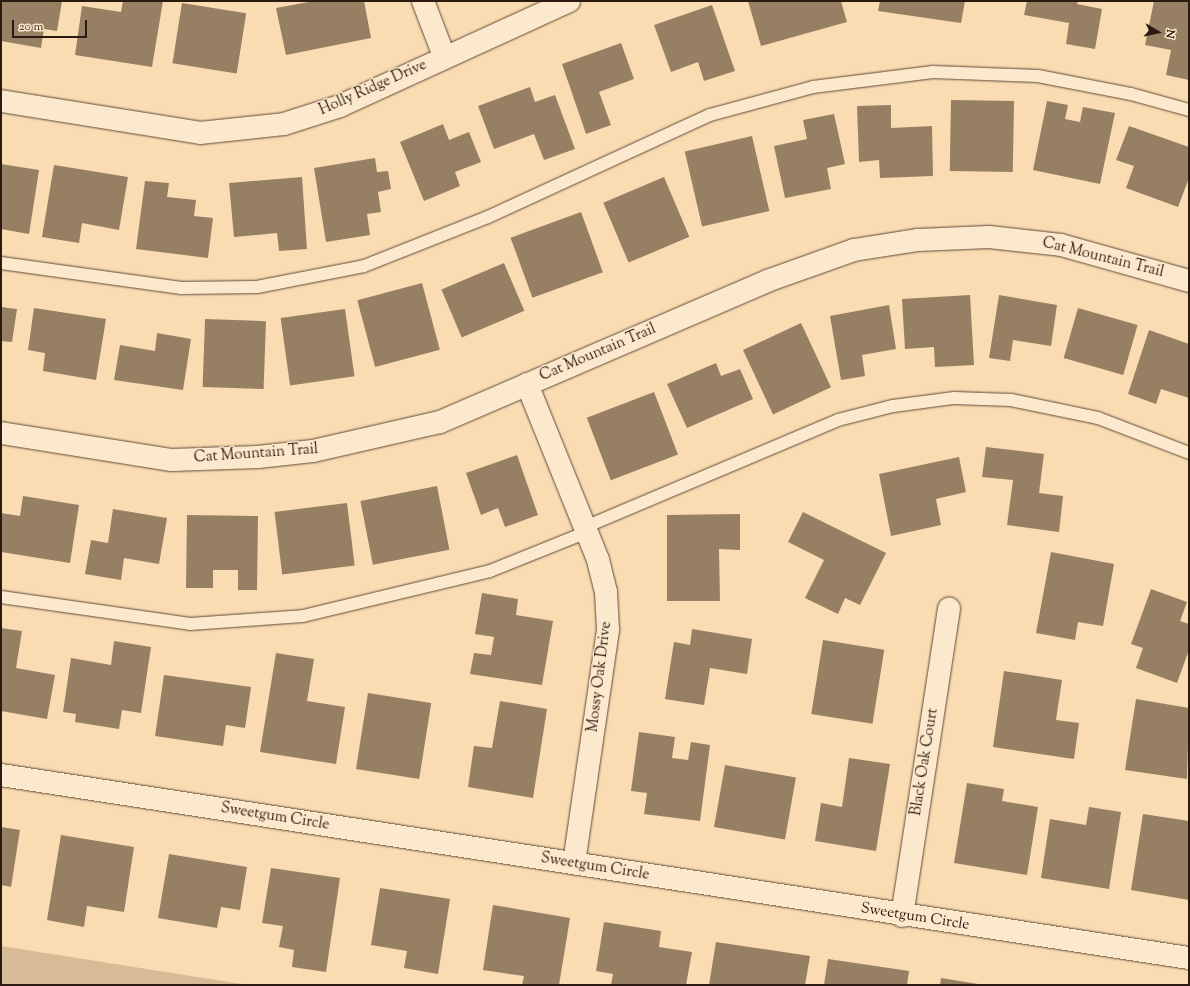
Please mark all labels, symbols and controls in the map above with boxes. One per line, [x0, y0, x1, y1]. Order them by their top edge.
scale bar [14, 12, 89, 38]
north arrow [1138, 12, 1178, 52]
text: 20 m [19, 18, 43, 36]
text: N [1161, 28, 1178, 39]
street label: Holly Ridge Drive [316, 56, 430, 120]
street label: Cat Mountain Trail [1040, 234, 1166, 282]
street label: Cat Mountain Trail [537, 320, 659, 386]
street label: Cat Mountain Trail [193, 441, 319, 467]
street label: Mossy Oak Drive [584, 621, 616, 733]
street label: Black Oak Court [908, 707, 942, 817]
street label: Sweetgum Circle [219, 800, 331, 834]
street label: Sweetgum Circle [539, 850, 651, 884]
street label: Sweetgum Circle [859, 900, 971, 934]

